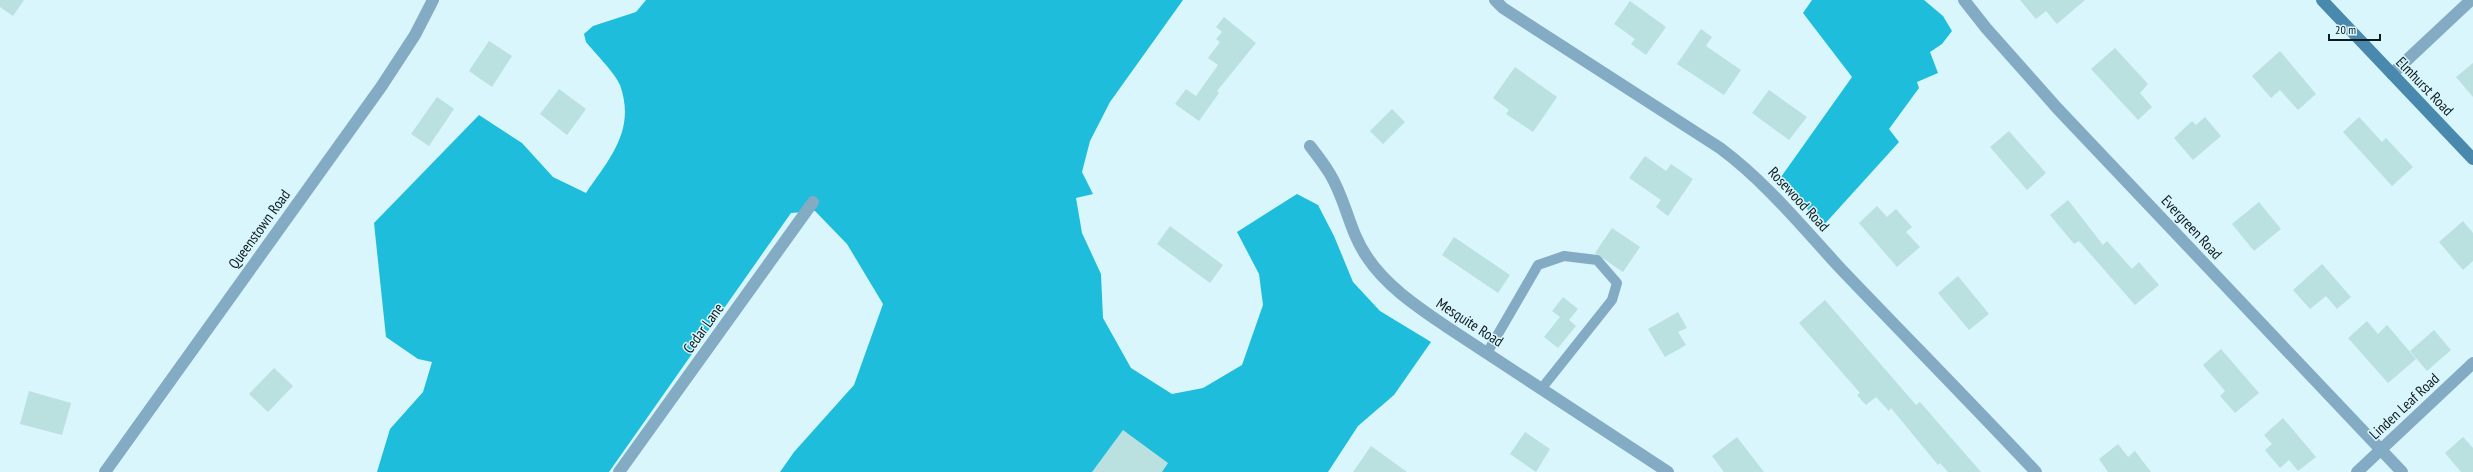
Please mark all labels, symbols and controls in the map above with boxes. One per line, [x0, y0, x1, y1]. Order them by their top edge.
scale bar [2329, 16, 2380, 42]
text: 20 m [2335, 22, 2356, 37]
street label: Elmhurst Road [2392, 52, 2458, 120]
street label: Rosewood Road [1764, 163, 1834, 235]
street label: Queenstown Road [224, 186, 294, 272]
street label: Evergreen Road [2158, 191, 2226, 263]
street label: Mesquite Road [1433, 293, 1507, 351]
street label: Cedar Lane [678, 299, 728, 357]
street label: Linden Leaf Road [2365, 369, 2443, 443]

